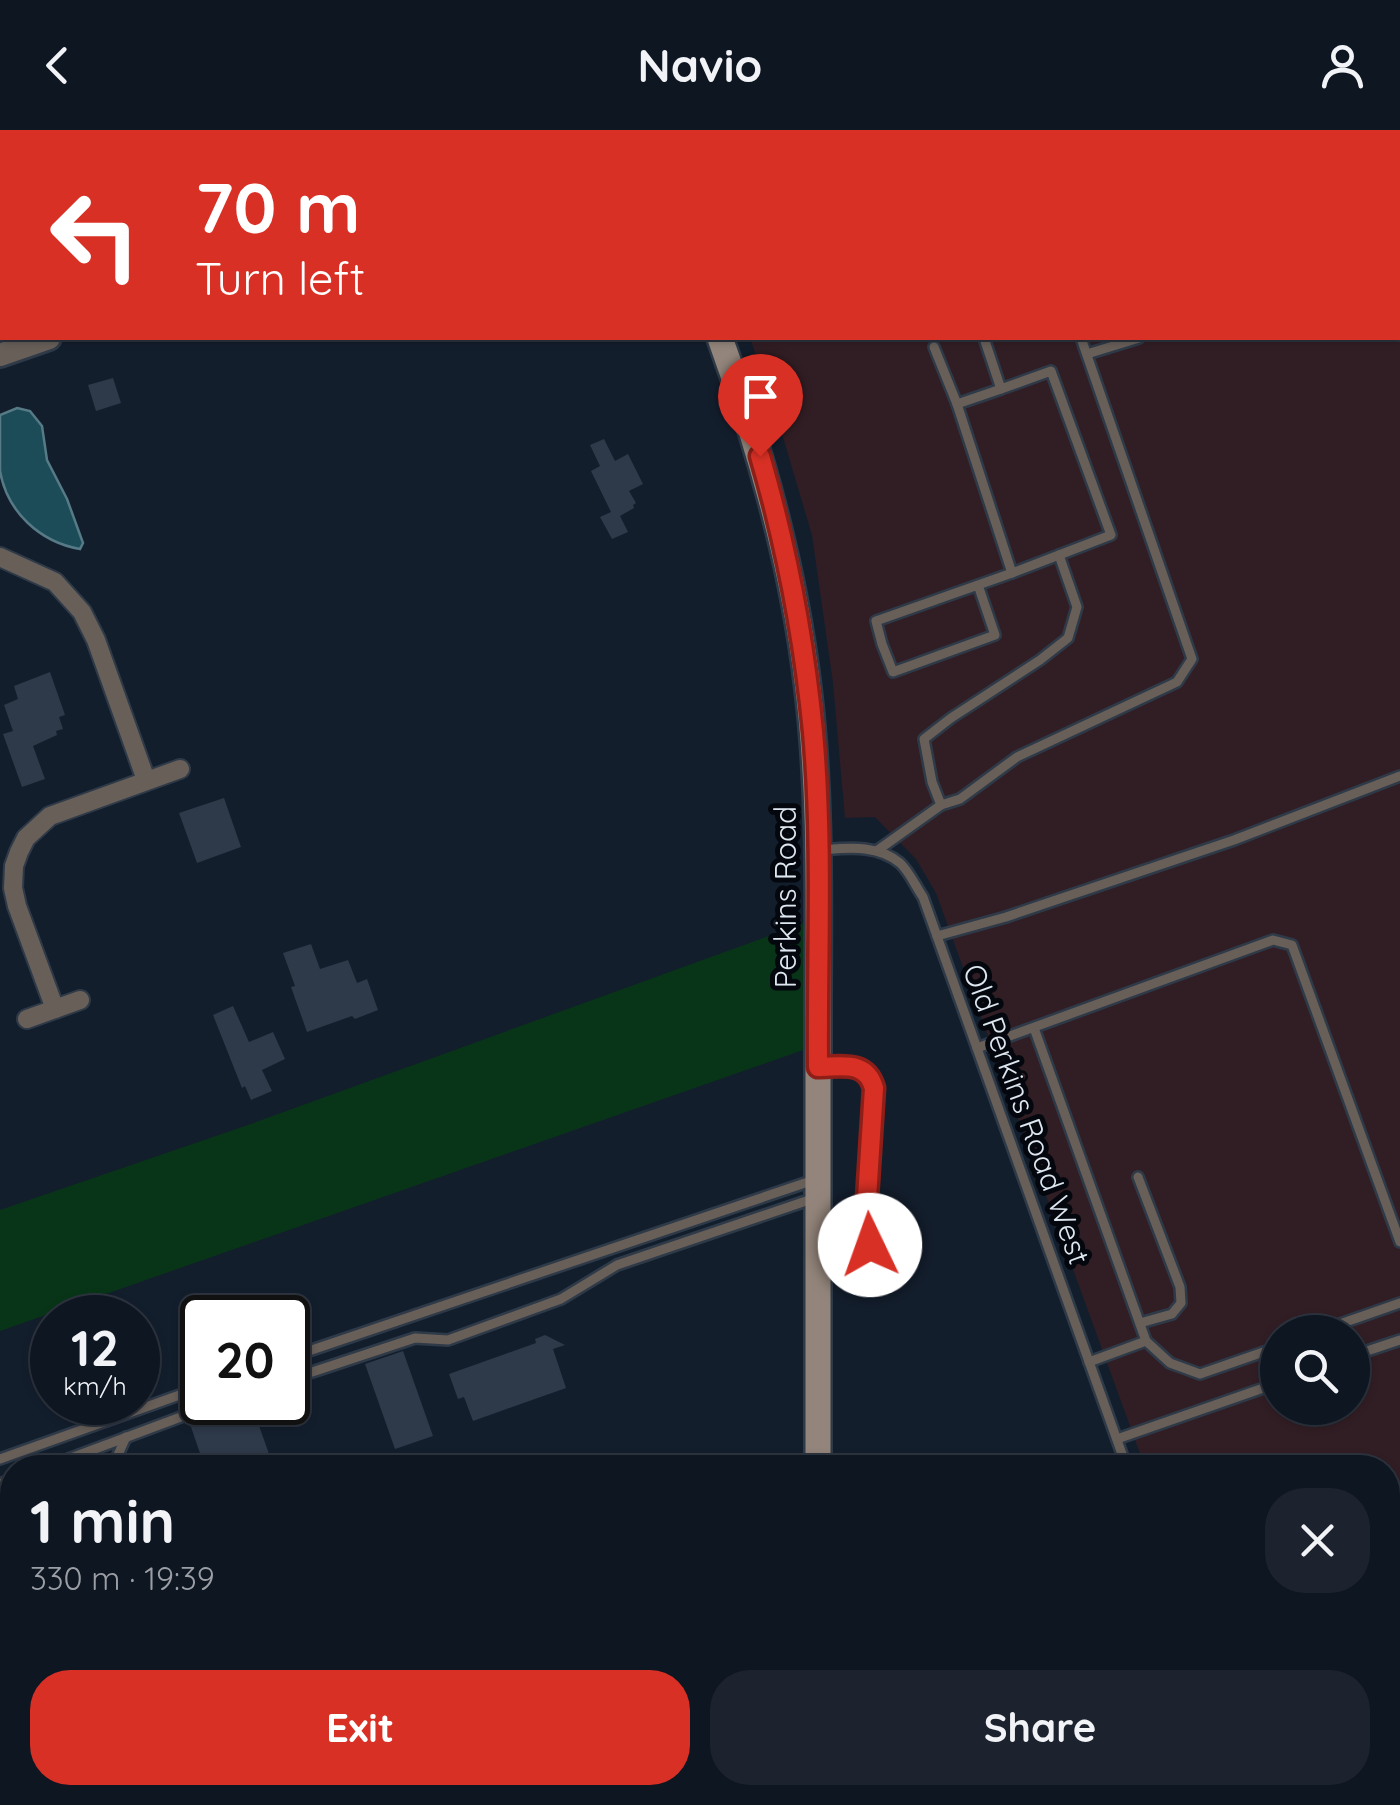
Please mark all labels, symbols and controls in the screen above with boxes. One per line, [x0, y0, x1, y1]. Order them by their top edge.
text: Navio [638, 37, 762, 93]
icon: back [30, 38, 85, 93]
icon: person [1315, 38, 1370, 93]
text: 70 m [195, 163, 361, 251]
icon: left [30, 170, 160, 300]
text: Turn left [195, 250, 365, 306]
pin [718, 354, 803, 457]
icon: arrive [733, 369, 788, 424]
street label: Perkins Road [766, 806, 804, 988]
street label: Old Perkins Road West [955, 959, 1099, 1269]
position arrow [818, 1193, 922, 1297]
speed limit sign: 20 [180, 1295, 310, 1425]
map controls [1260, 1315, 1370, 1425]
button: search [1260, 1315, 1370, 1425]
text: 12 [71, 1316, 119, 1379]
text: km/h [63, 1370, 127, 1401]
text: 1 min [30, 1483, 175, 1558]
button: close [1265, 1488, 1370, 1593]
text: 330 m · 19:39 [30, 1558, 215, 1598]
button: Exit [30, 1670, 690, 1785]
button: Share [710, 1670, 1370, 1785]

